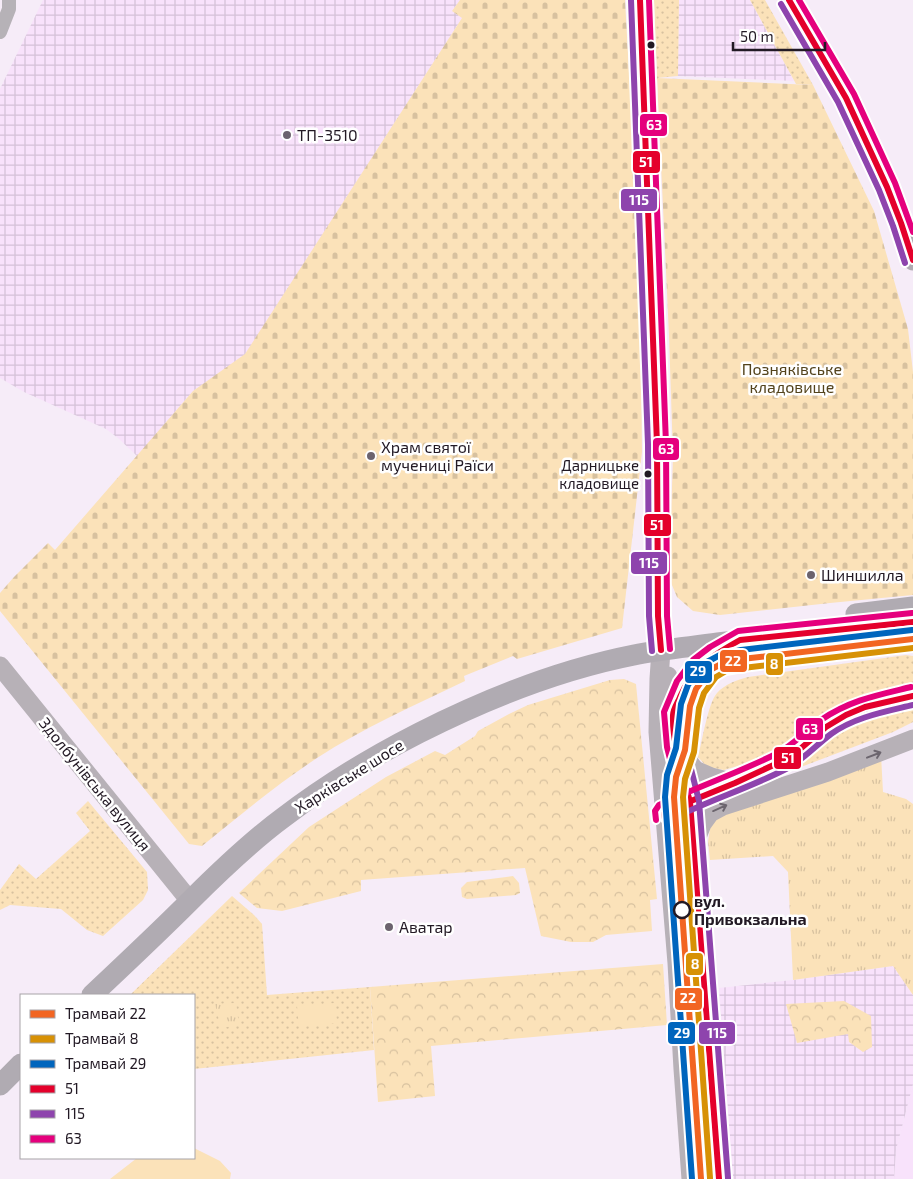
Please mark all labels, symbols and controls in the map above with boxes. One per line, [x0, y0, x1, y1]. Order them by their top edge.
scale bar [733, 20, 826, 52]
text: 50 m [740, 27, 774, 45]
unlabelled marker [646, 40, 656, 50]
line badge: 63 [639, 113, 668, 137]
text: 63 [646, 116, 662, 133]
place label: ТП-3510 [297, 125, 358, 144]
marker: ТП-3510 [281, 129, 293, 141]
line badge: 51 [632, 150, 661, 174]
text: 51 [639, 153, 653, 170]
line badge: 115 [620, 188, 658, 212]
text: 115 [629, 191, 649, 208]
park label: Позняківське кладовище [742, 359, 842, 396]
place label: Храм святої мучениці Раїси [381, 437, 494, 475]
line badge: 63 [652, 437, 680, 461]
text: 63 [658, 440, 674, 457]
marker: Храм святої мучениці Раїси [365, 450, 377, 462]
place label: Дарницьке кладовище [559, 456, 639, 492]
marker: Дарницьке кладовище [643, 469, 653, 479]
line badge: 51 [643, 513, 672, 537]
text: 51 [650, 516, 664, 533]
line badge: 115 [630, 551, 668, 575]
text: 115 [639, 554, 659, 571]
place label: Шиншилла [821, 565, 904, 584]
marker: Шиншилла [805, 569, 817, 581]
line badge: 22 [719, 649, 748, 673]
text: 22 [725, 652, 741, 669]
line badge: 8 [765, 652, 784, 676]
text: 8 [770, 655, 778, 672]
line badge: 29 [684, 660, 713, 684]
text: 29 [690, 662, 706, 679]
street label: Здолбунівська вулиця [35, 713, 155, 855]
line badge: 63 [795, 717, 824, 741]
text: 63 [802, 720, 818, 737]
street label: Харківське шосе [291, 734, 407, 817]
line badge: 51 [773, 746, 802, 770]
text: 51 [781, 749, 795, 766]
one-way arrow [865, 750, 881, 759]
one-way arrow [712, 802, 727, 812]
place label: вул. Привокзальна [694, 891, 807, 928]
marker: вул. Привокзальна [673, 901, 691, 919]
place label: Аватар [399, 917, 453, 936]
marker: Аватар [383, 921, 395, 933]
line badge: 8 [685, 952, 704, 976]
text: 8 [691, 955, 699, 972]
line badge: 22 [674, 987, 703, 1011]
text: 22 [680, 989, 696, 1006]
legend [20, 994, 195, 1159]
text: Трамвай 22 [65, 1004, 146, 1022]
line badge: 29 [667, 1021, 696, 1045]
line badge: 115 [698, 1021, 736, 1045]
text: 29 [674, 1024, 690, 1041]
text: 115 [707, 1024, 727, 1041]
text: Трамвай 8 [65, 1029, 139, 1047]
text: Трамвай 29 [65, 1054, 146, 1072]
text: 51 [65, 1079, 79, 1097]
text: 115 [65, 1104, 85, 1122]
text: 63 [65, 1129, 82, 1147]

